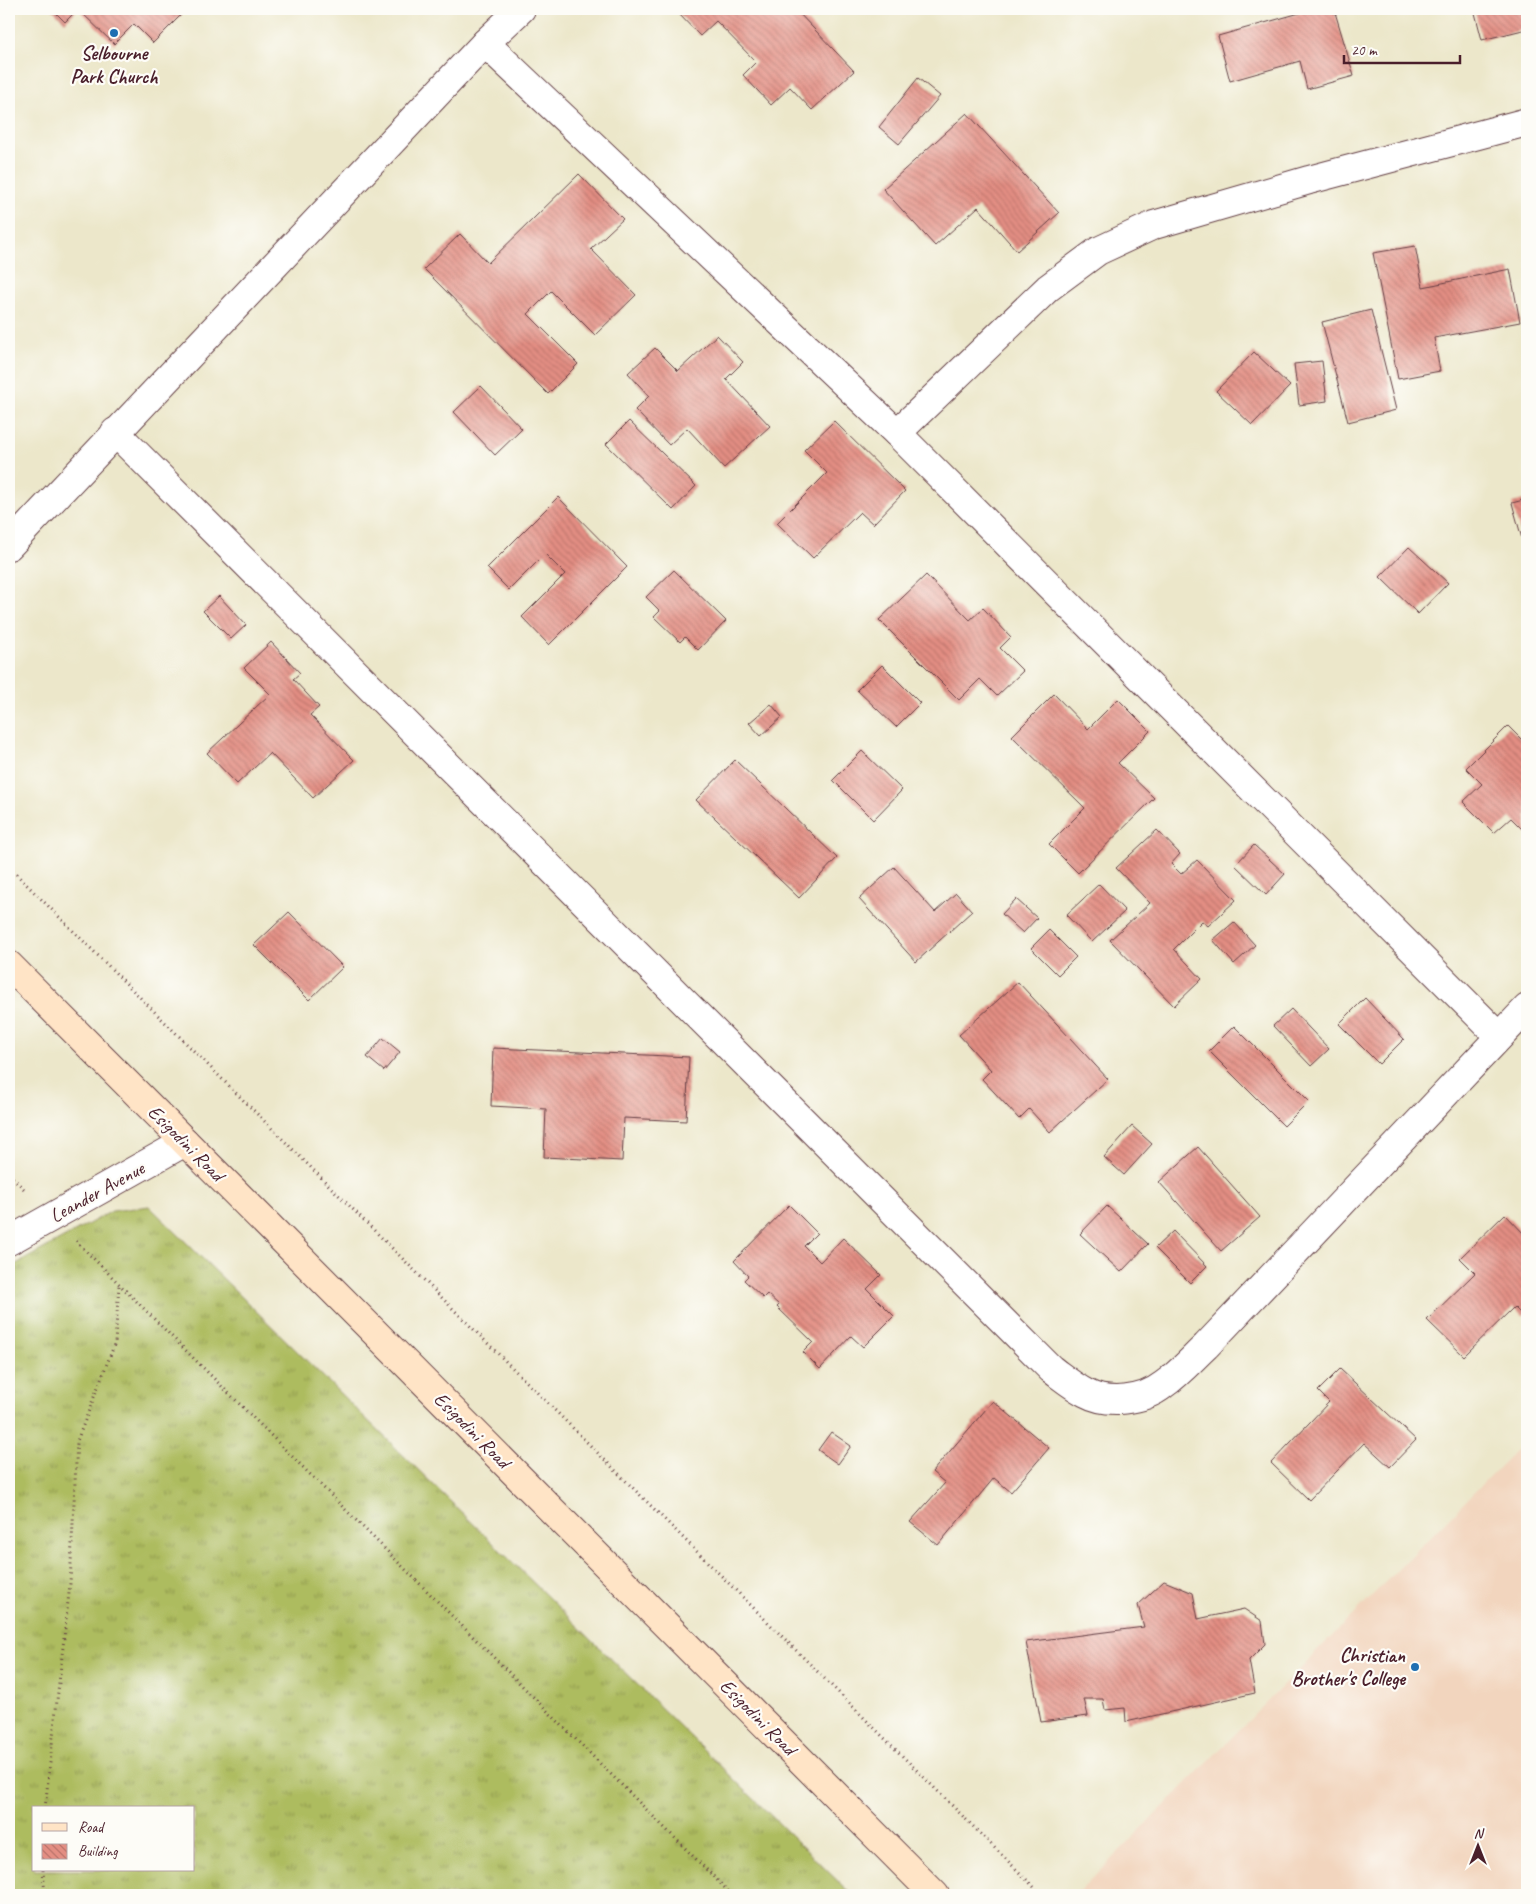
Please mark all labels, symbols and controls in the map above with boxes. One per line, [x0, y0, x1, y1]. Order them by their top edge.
marker: Selbourne Park Church [108, 27, 120, 39]
scale bar [1344, 32, 1460, 64]
place label: Selbourne Park Church [70, 41, 158, 89]
text: 20 m [1351, 41, 1378, 60]
street label: Esigodini Road [142, 1099, 232, 1189]
street label: Leander Avenue [45, 1155, 150, 1228]
street label: Esigodini Road [428, 1386, 518, 1476]
place label: Christian Brother's College [1292, 1643, 1406, 1691]
marker: Christian Brother's College [1409, 1661, 1421, 1673]
street label: Esigodini Road [714, 1673, 804, 1763]
legend [32, 1806, 195, 1872]
text: Road [78, 1818, 105, 1837]
north arrow [1454, 1822, 1504, 1872]
text: N [1474, 1825, 1485, 1842]
text: Building [78, 1842, 118, 1861]

